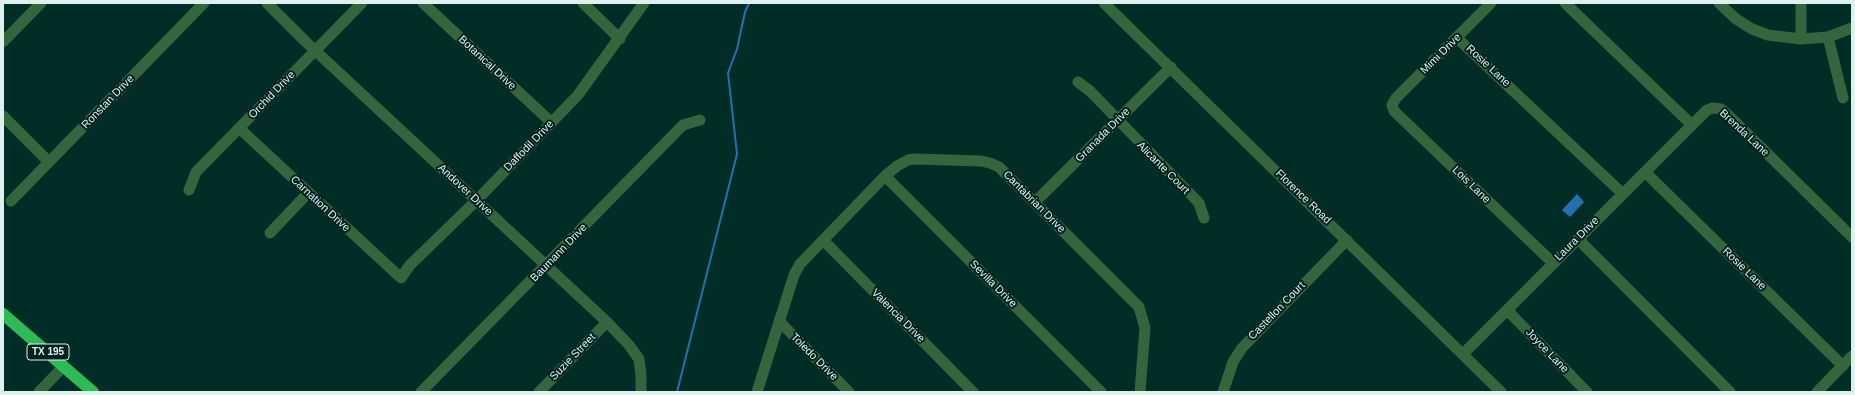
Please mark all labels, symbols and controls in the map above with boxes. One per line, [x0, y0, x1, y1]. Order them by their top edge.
street label: Mimi Drive [1418, 31, 1464, 77]
street label: Botanical Drive [455, 33, 519, 93]
street label: Rosie Lane [1463, 42, 1513, 90]
street label: Orchid Drive [246, 68, 298, 122]
street label: Ronstan Drive [79, 72, 137, 132]
street label: Granada Drive [1073, 105, 1133, 165]
street label: Brenda Lane [1716, 107, 1772, 159]
street label: Daffodil Drive [501, 118, 557, 174]
street label: Alicante Court [1134, 139, 1192, 197]
street label: Andover Drive [435, 161, 495, 219]
street label: Lois Lane [1449, 164, 1493, 206]
street label: Florence Road [1272, 167, 1334, 227]
street label: Cantabrian Drive [1000, 168, 1068, 236]
street label: Carnation Drive [288, 173, 352, 235]
street label: Laura Drive [1552, 214, 1602, 264]
street label: Baumann Drive [528, 221, 590, 285]
street label: Rosie Lane [1719, 245, 1769, 293]
street label: Sevilla Drive [967, 258, 1019, 310]
street label: Castellon Court [1246, 279, 1308, 343]
street label: Valencia Drive [869, 287, 927, 345]
street label: Joyce Lane [1523, 326, 1571, 376]
street label: Suzie Street [547, 331, 599, 383]
street label: Toledo Drive [788, 331, 840, 383]
road number: TX 195 [27, 344, 69, 360]

